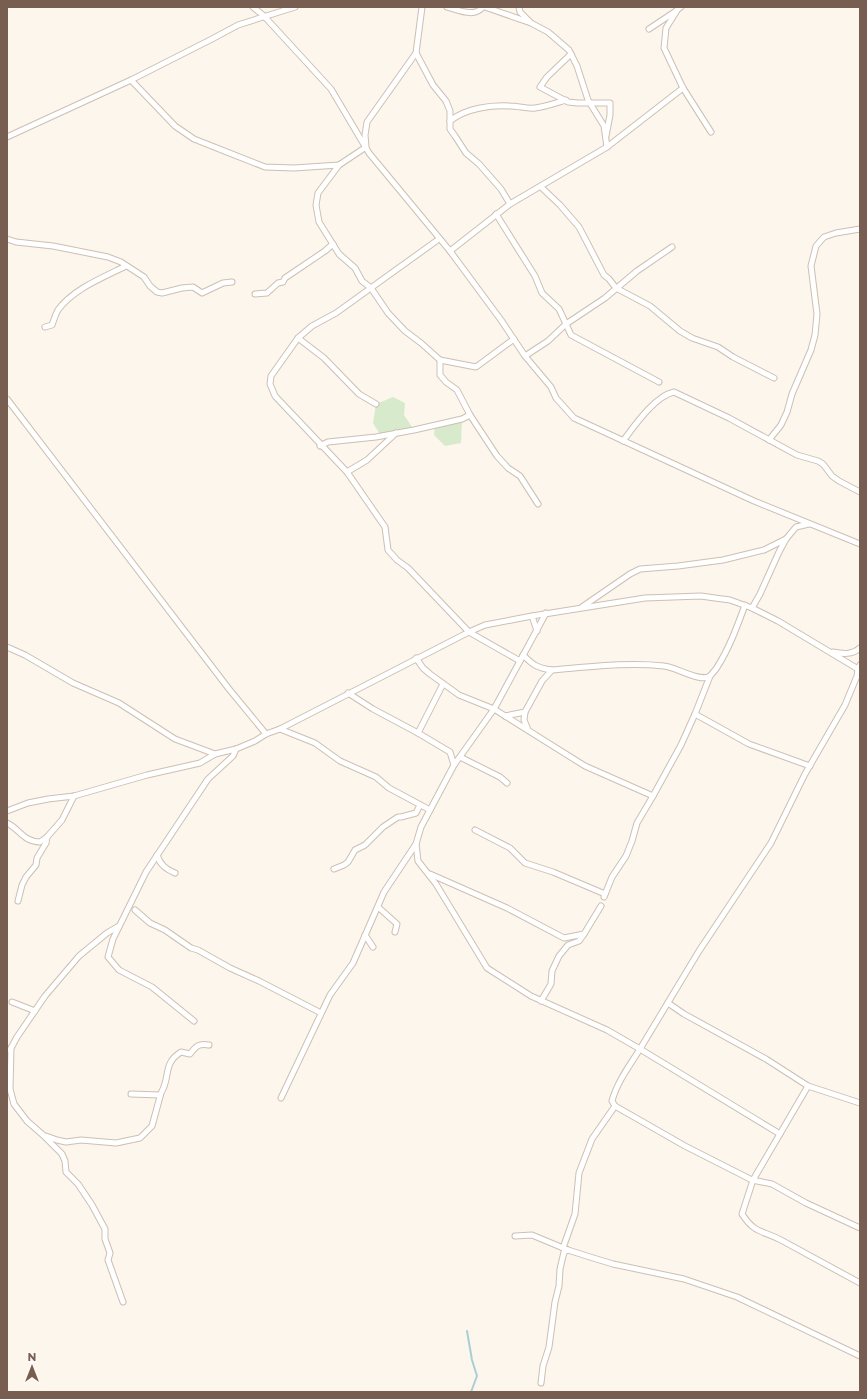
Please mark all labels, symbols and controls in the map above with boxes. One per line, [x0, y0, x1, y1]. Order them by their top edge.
north arrow [12, 1347, 52, 1387]
text: N [28, 1350, 36, 1364]

